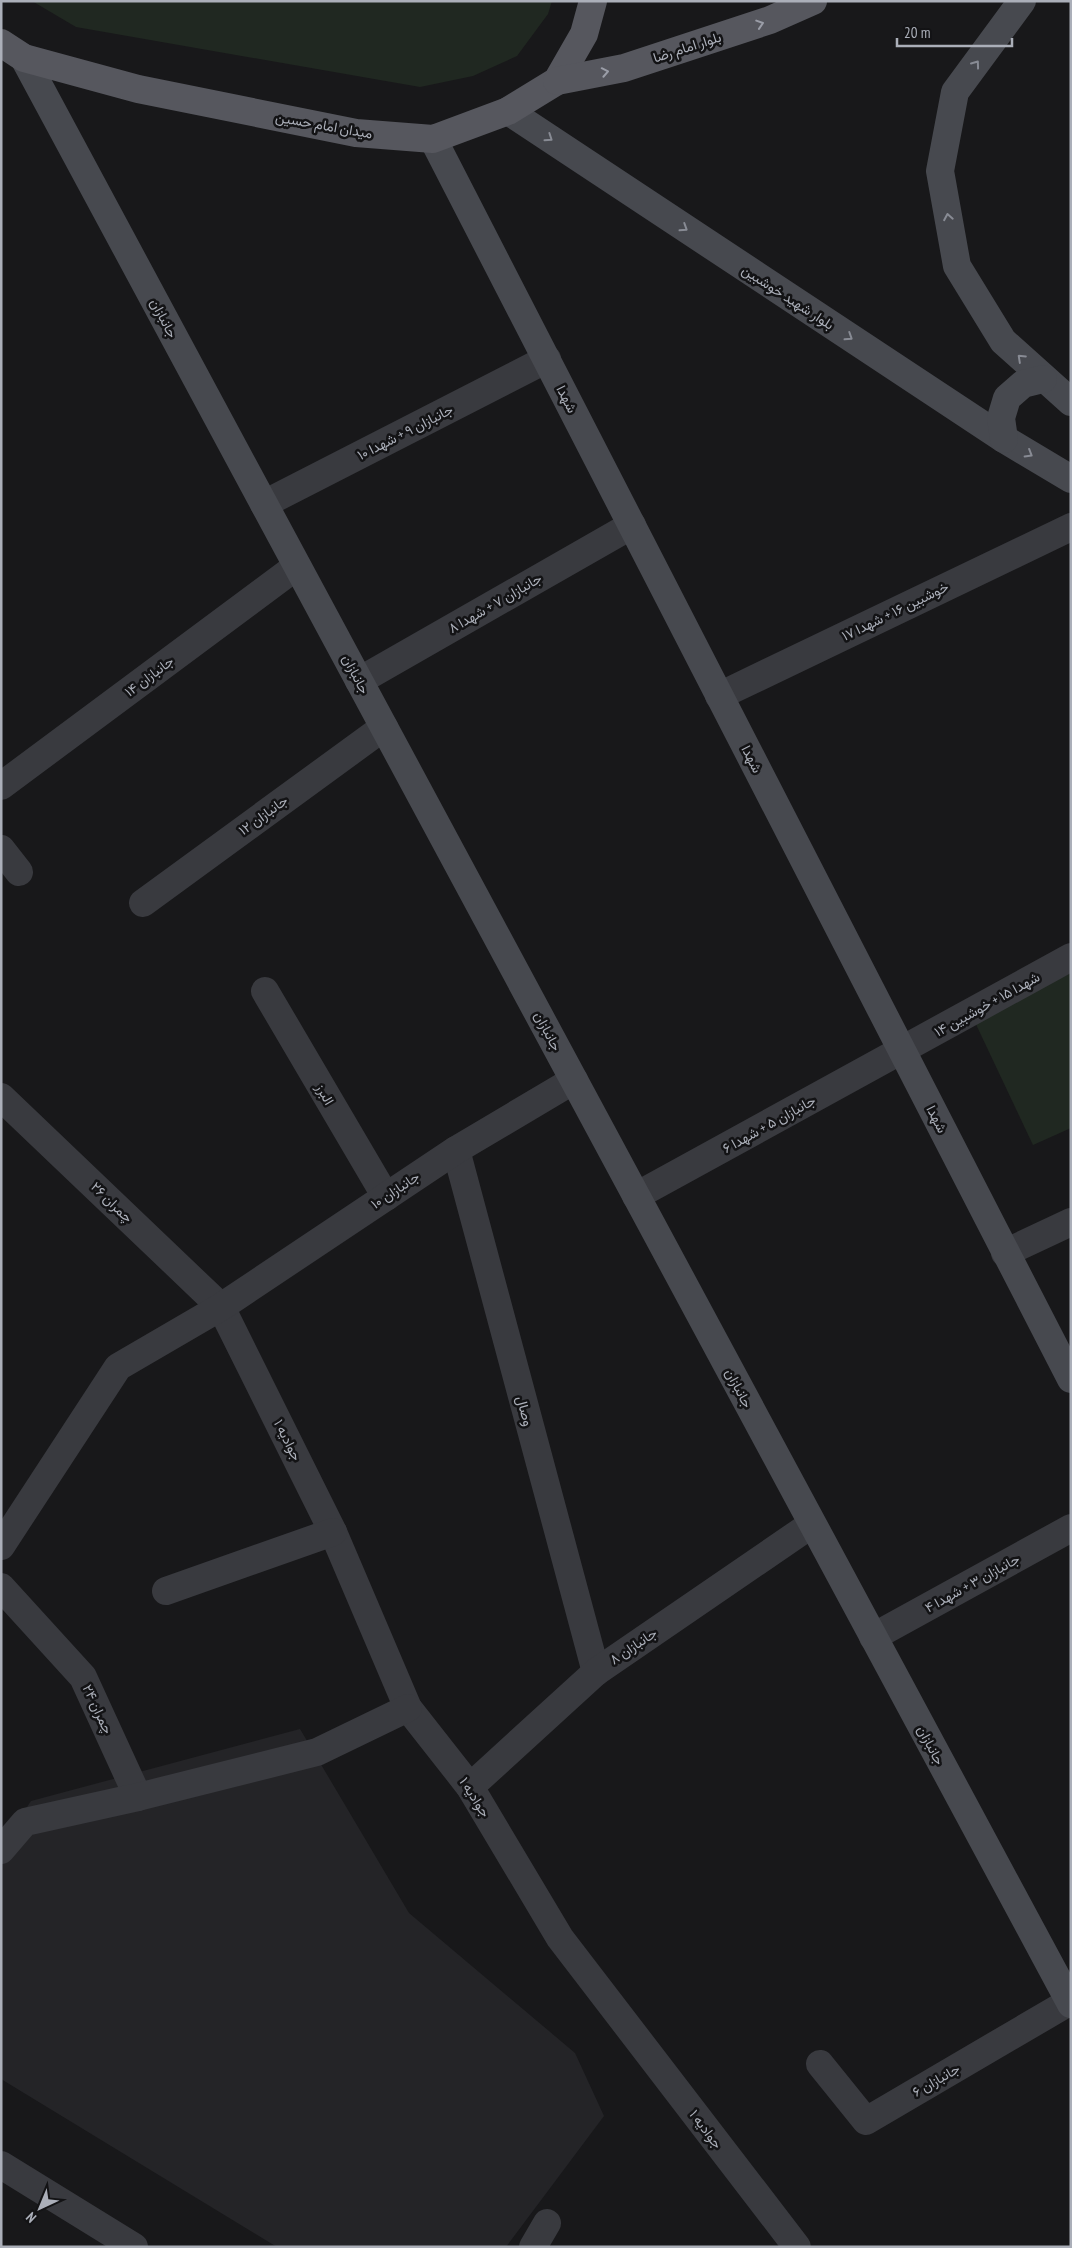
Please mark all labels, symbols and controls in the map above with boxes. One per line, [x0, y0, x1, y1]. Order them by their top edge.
scale bar [897, 15, 1012, 47]
one-way arrow [755, 19, 764, 29]
text: 20 m [904, 23, 930, 42]
street label: بلوار امام رضا [651, 28, 723, 66]
one-way arrow [970, 60, 979, 70]
one-way arrow [601, 67, 609, 77]
street label: میدان امام حسین [274, 108, 374, 142]
one-way arrow [543, 132, 553, 141]
one-way arrow [943, 213, 954, 222]
one-way arrow [679, 222, 688, 232]
street label: بلوار شهید خوشبین [738, 260, 838, 334]
street label: جانبازان [146, 295, 182, 341]
one-way arrow [843, 331, 853, 340]
one-way arrow [1017, 355, 1026, 364]
street label: شهدا [552, 382, 582, 416]
street label: جانبازان ۹ + شهدا ۱۰ [354, 400, 456, 464]
one-way arrow [1024, 447, 1033, 457]
street label: جانبازان ۷ + شهدا ۸ [445, 569, 545, 637]
street label: خوشبین ۱۶ + شهدا ۱۷ [839, 577, 951, 645]
street label: جانبازان [338, 651, 374, 697]
street label: جانبازان ۱۴ [121, 652, 177, 700]
street label: شهدا [737, 742, 767, 776]
street label: جانبازان ۱۲ [235, 791, 291, 839]
street label: شهدا ۱۵ + خوشبین ۱۴ [931, 968, 1043, 1040]
street label: جانبازان [530, 1008, 566, 1054]
street label: البرز [311, 1079, 338, 1108]
street label: جانبازان ۵ + شهدا ۶ [719, 1091, 819, 1157]
street label: شهدا [922, 1102, 952, 1136]
street label: جانبازان ۱۰ [367, 1167, 423, 1213]
street label: چمران ۲۶ [86, 1178, 137, 1227]
street label: جانبازان [721, 1365, 757, 1411]
street label: وصال [511, 1394, 538, 1428]
street label: جوادیه ۱ [270, 1416, 306, 1464]
street label: جانبازان ۳ + شهدا ۴ [921, 1549, 1023, 1617]
street label: جانبازان ۸ [606, 1624, 660, 1668]
street label: چمران ۲۴ [78, 1681, 117, 1737]
street label: جانبازان [913, 1722, 949, 1768]
street label: جوادیه ۱ [455, 1774, 495, 1820]
street label: جانبازان ۶ [909, 2059, 963, 2101]
street label: جوادیه ۱ [686, 2106, 726, 2152]
north arrow [15, 2183, 65, 2233]
text: N [22, 2208, 40, 2226]

